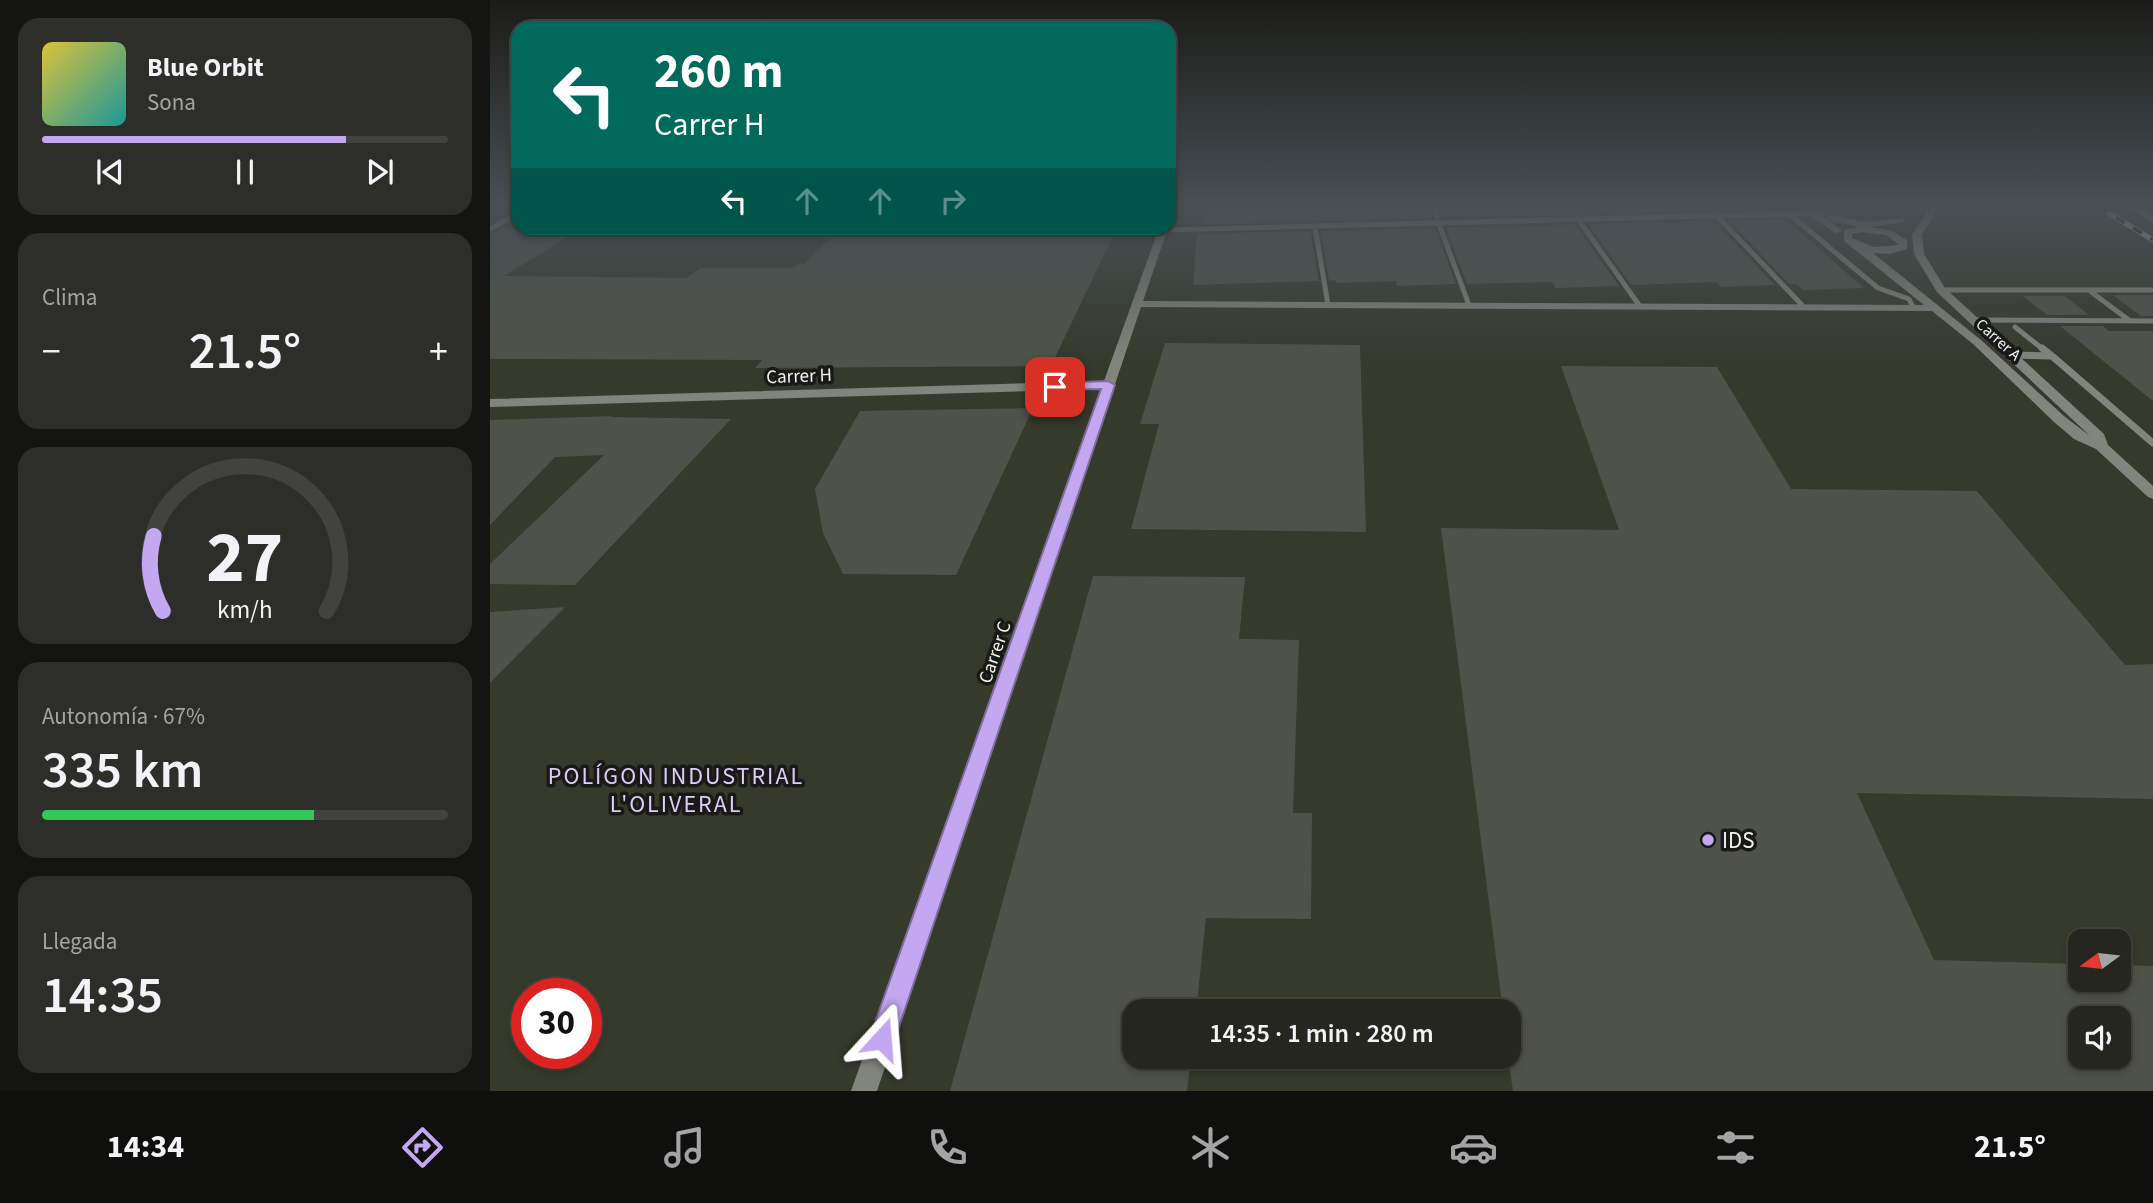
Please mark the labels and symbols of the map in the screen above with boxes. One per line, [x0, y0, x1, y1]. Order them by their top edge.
street label: Carrer A [1971, 314, 2026, 366]
pin [1025, 357, 1085, 417]
street label: Carrer H [766, 362, 832, 391]
street label: Carrer C [972, 618, 1019, 687]
district label: POLÍGON INDUSTRIAL L'OLIVERAL [548, 759, 804, 822]
place label: IDS [1722, 824, 1754, 857]
marker: IDS [1700, 832, 1716, 848]
north arrow [2068, 929, 2132, 992]
speed limit sign: 30 [511, 978, 602, 1069]
position arrow [845, 1002, 919, 1076]

